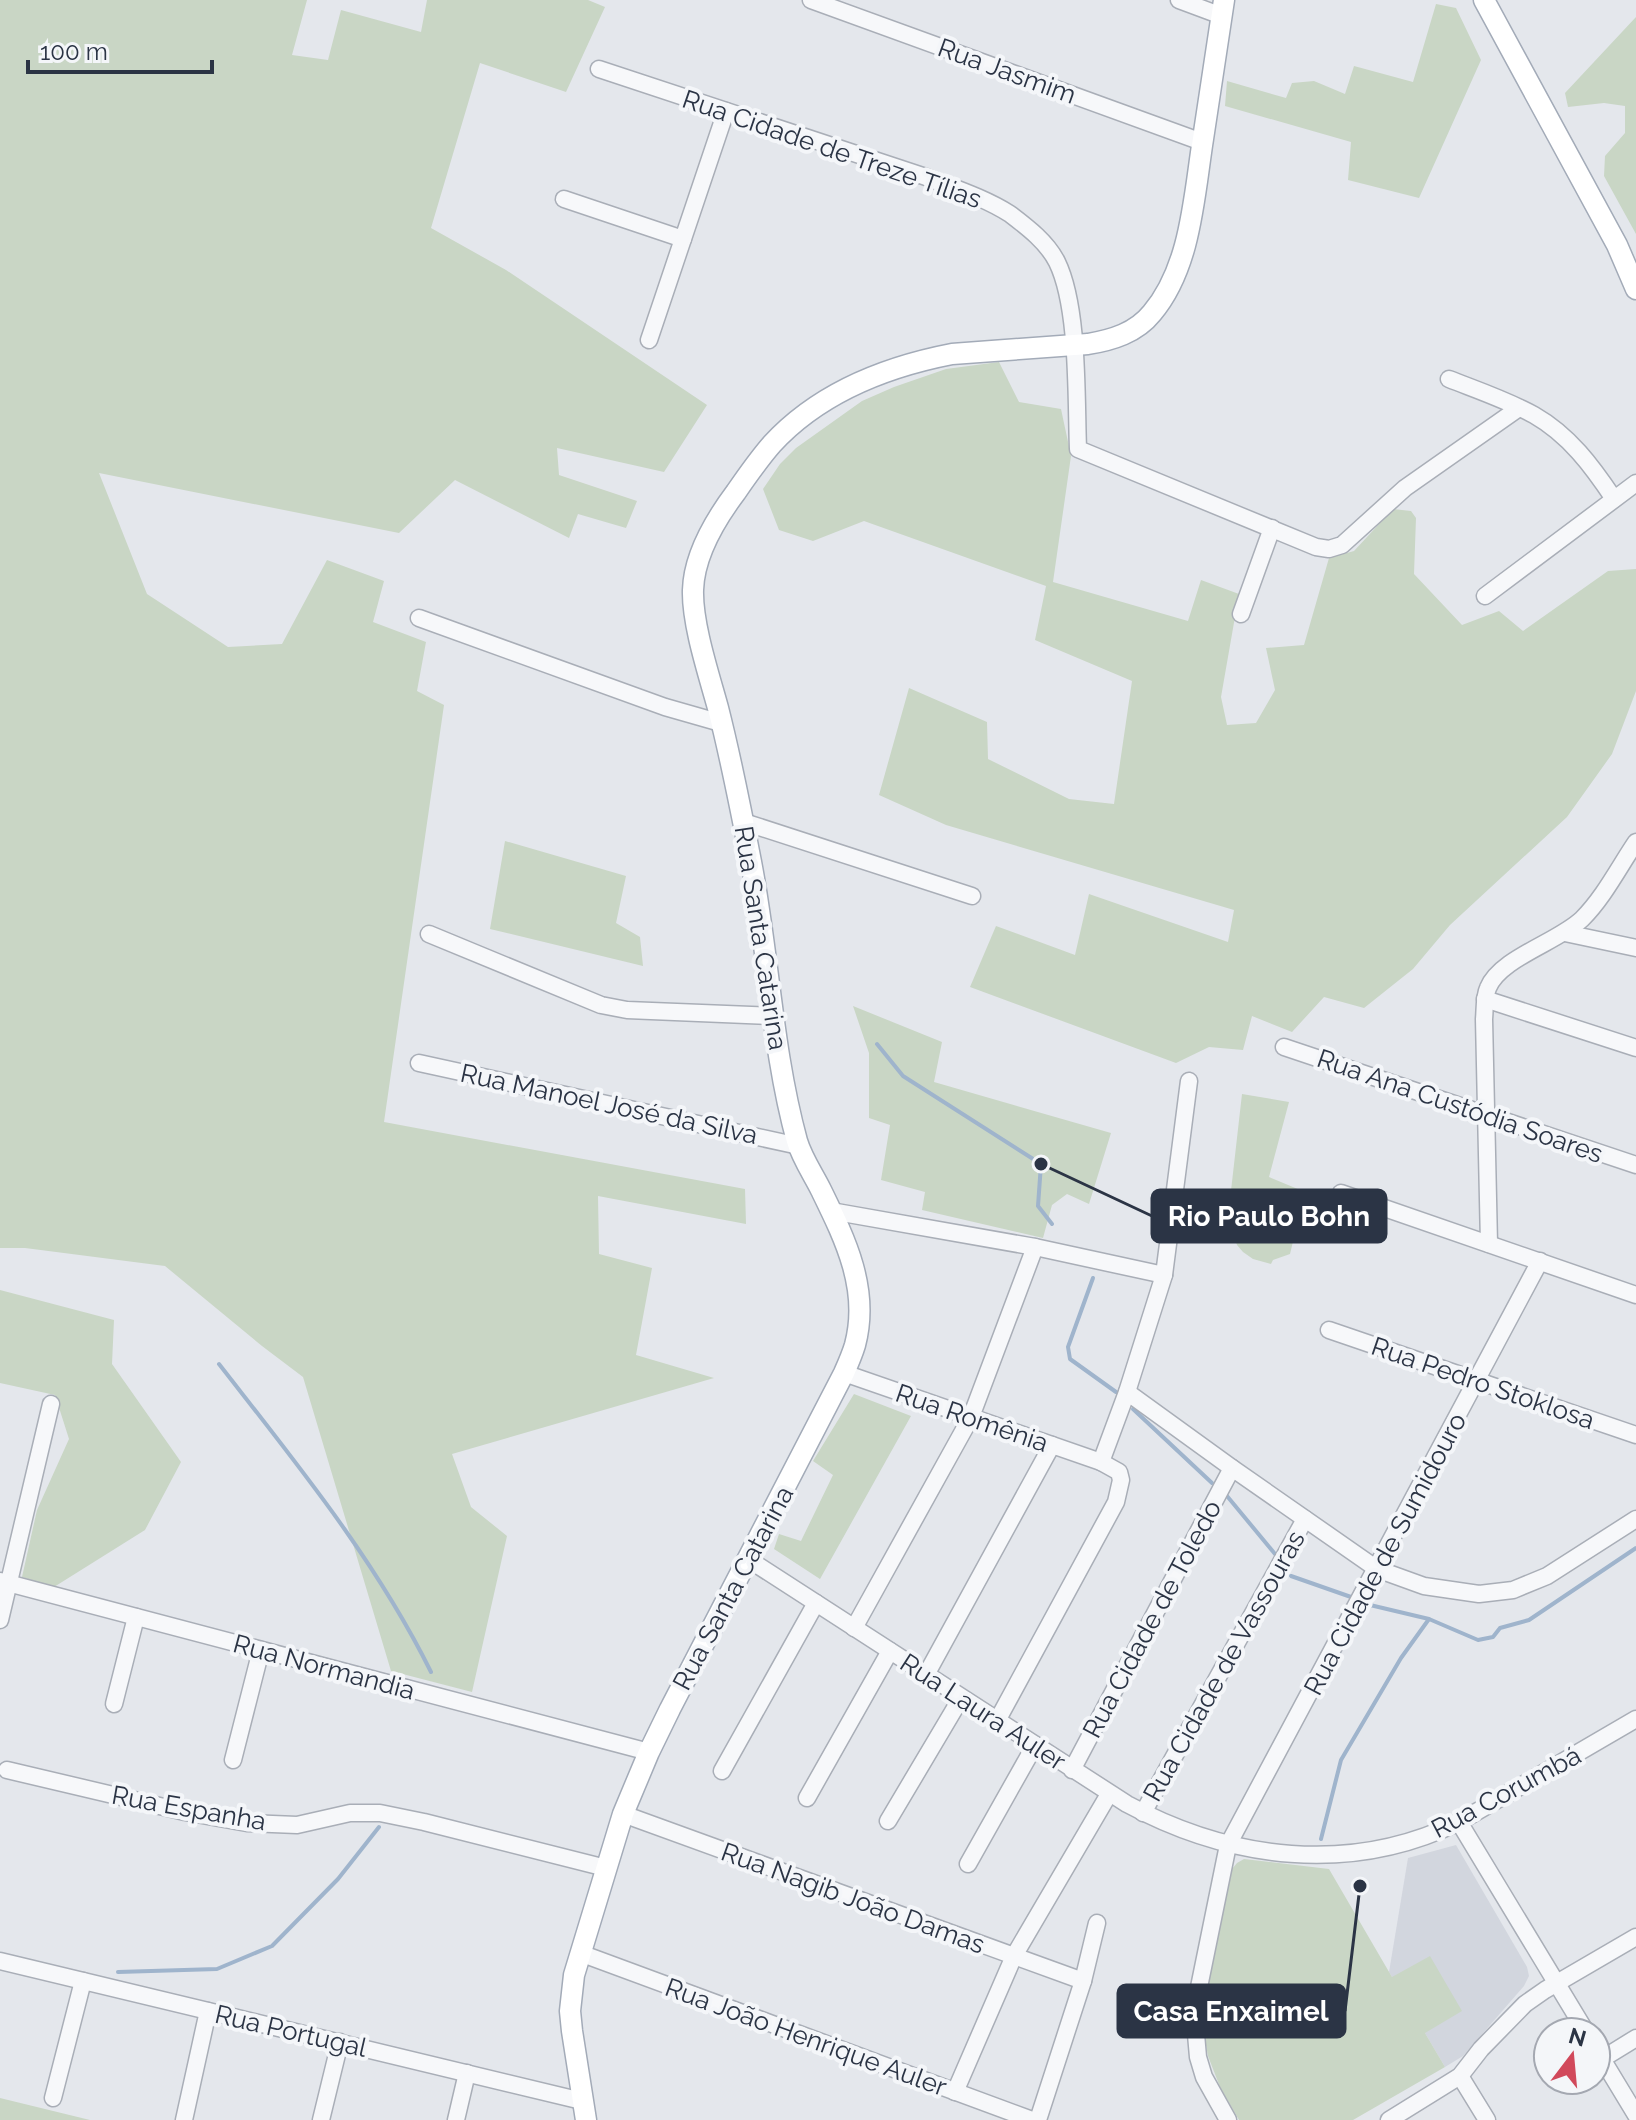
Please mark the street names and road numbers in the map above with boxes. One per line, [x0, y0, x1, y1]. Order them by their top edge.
street label: Rua Jasmim [934, 32, 1080, 110]
street label: Rua Cidade de Treze Tílias [679, 84, 985, 214]
street label: Rua Santa Catarina [728, 824, 794, 1052]
street label: Rua Ana Custódia Soares [1313, 1043, 1607, 1169]
street label: Rua Manoel José da Silva [458, 1058, 760, 1150]
street label: Rua Pedro Stoklosa [1368, 1331, 1598, 1435]
street label: Rua Romênia [892, 1378, 1052, 1458]
street label: Rua Cidade de Sumidouro [1298, 1408, 1472, 1700]
street label: Rua Santa Catarina [667, 1481, 799, 1695]
street label: Rua Cidade de Toledo [1077, 1495, 1227, 1743]
street label: Rua Cidade de Vassouras [1137, 1526, 1311, 1806]
street label: Rua Normandia [230, 1628, 418, 1706]
street label: Rua Laura Auler [895, 1647, 1071, 1777]
street label: Rua Corumbá [1426, 1740, 1586, 1844]
street label: Rua Espanha [110, 1780, 268, 1836]
street label: Rua Nagib João Damas [717, 1836, 989, 1960]
street label: Rua João Henrique Auler [661, 1972, 951, 2102]
street label: Rua Portugal [212, 1999, 371, 2063]

